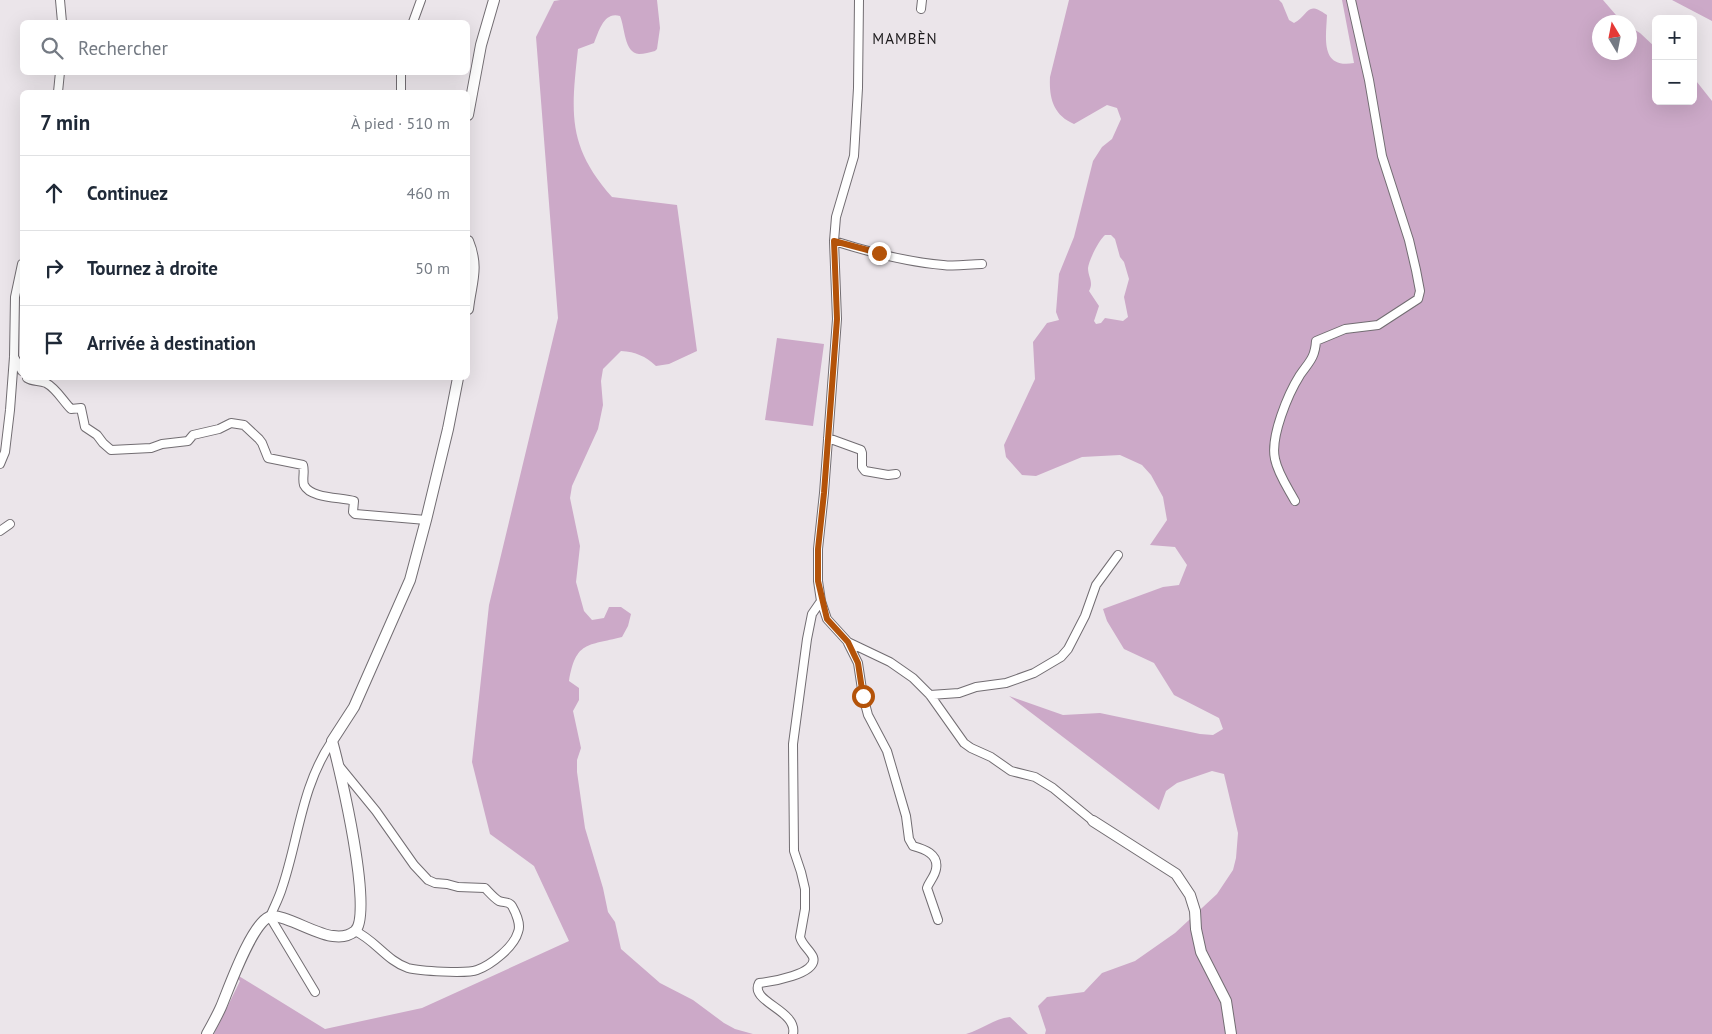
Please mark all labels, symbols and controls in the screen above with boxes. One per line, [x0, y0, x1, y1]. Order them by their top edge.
north arrow [1592, 15, 1637, 60]
map controls [1652, 15, 1697, 105]
button: + [1652, 15, 1697, 60]
search box [20, 20, 470, 75]
district label: MAMBÈN [872, 29, 938, 48]
icon: search [38, 34, 66, 62]
text: Rechercher [78, 36, 168, 60]
button: − [1652, 60, 1697, 105]
text: 7 min [40, 109, 90, 136]
text: À pied · 510 m [351, 113, 450, 133]
icon: ahead [40, 179, 68, 207]
text: Continuez [87, 181, 168, 205]
text: 460 m [407, 183, 450, 203]
route end [868, 242, 891, 265]
icon: right [40, 254, 68, 282]
text: Tournez à droite [87, 256, 218, 280]
text: 50 m [415, 258, 450, 278]
icon: arrive [40, 329, 68, 357]
text: Arrivée à destination [87, 331, 256, 355]
route start [852, 685, 875, 708]

